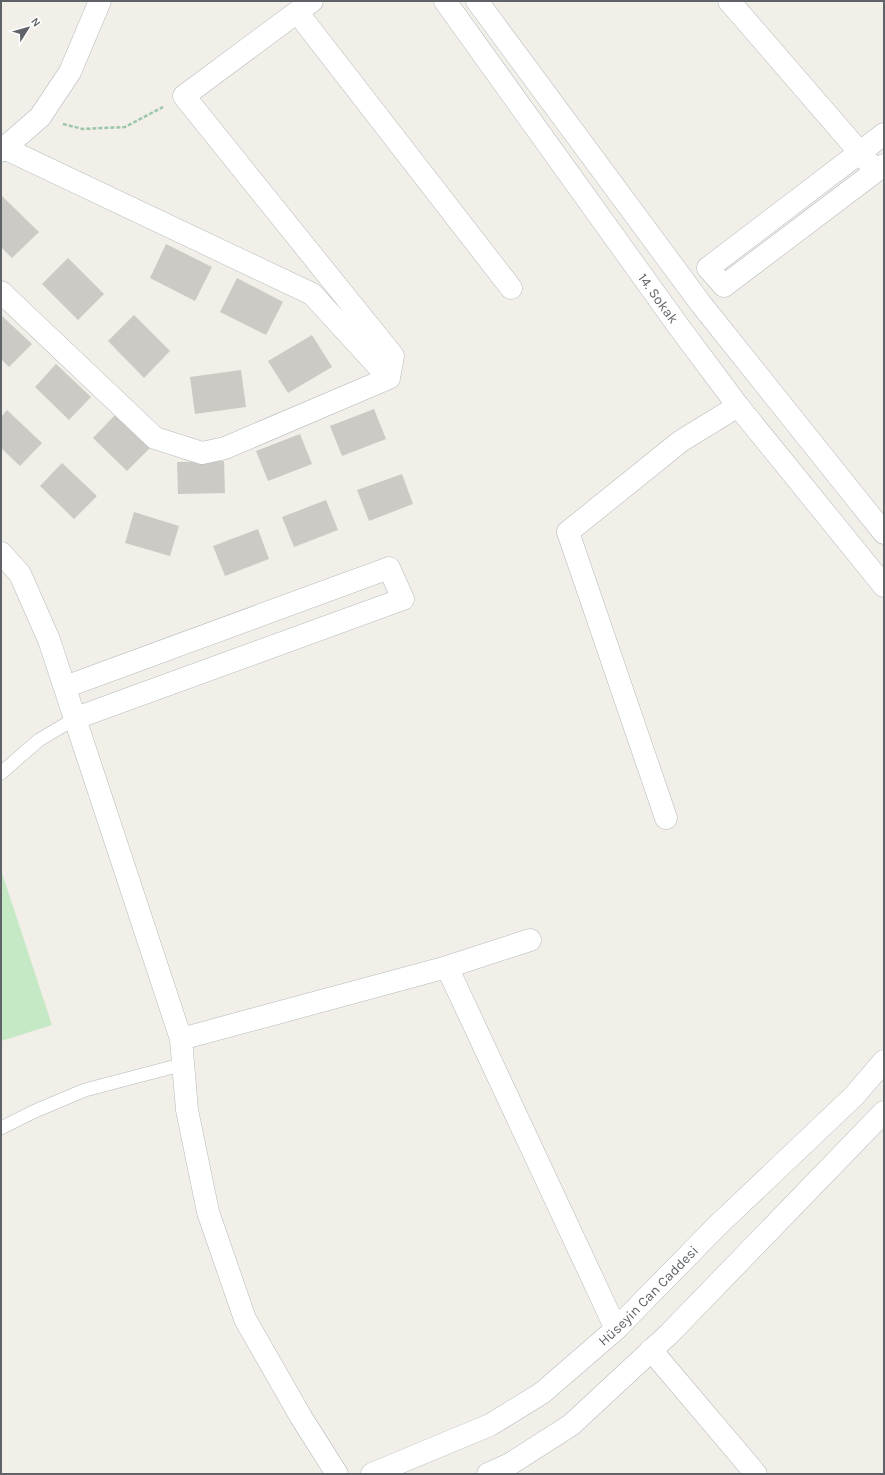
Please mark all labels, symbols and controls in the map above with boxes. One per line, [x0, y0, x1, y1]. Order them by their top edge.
north arrow [8, 8, 48, 48]
text: N [28, 15, 43, 29]
street label: 14. Sokak [634, 270, 682, 327]
street label: Hüseyin Can Caddesi [595, 1242, 702, 1350]

